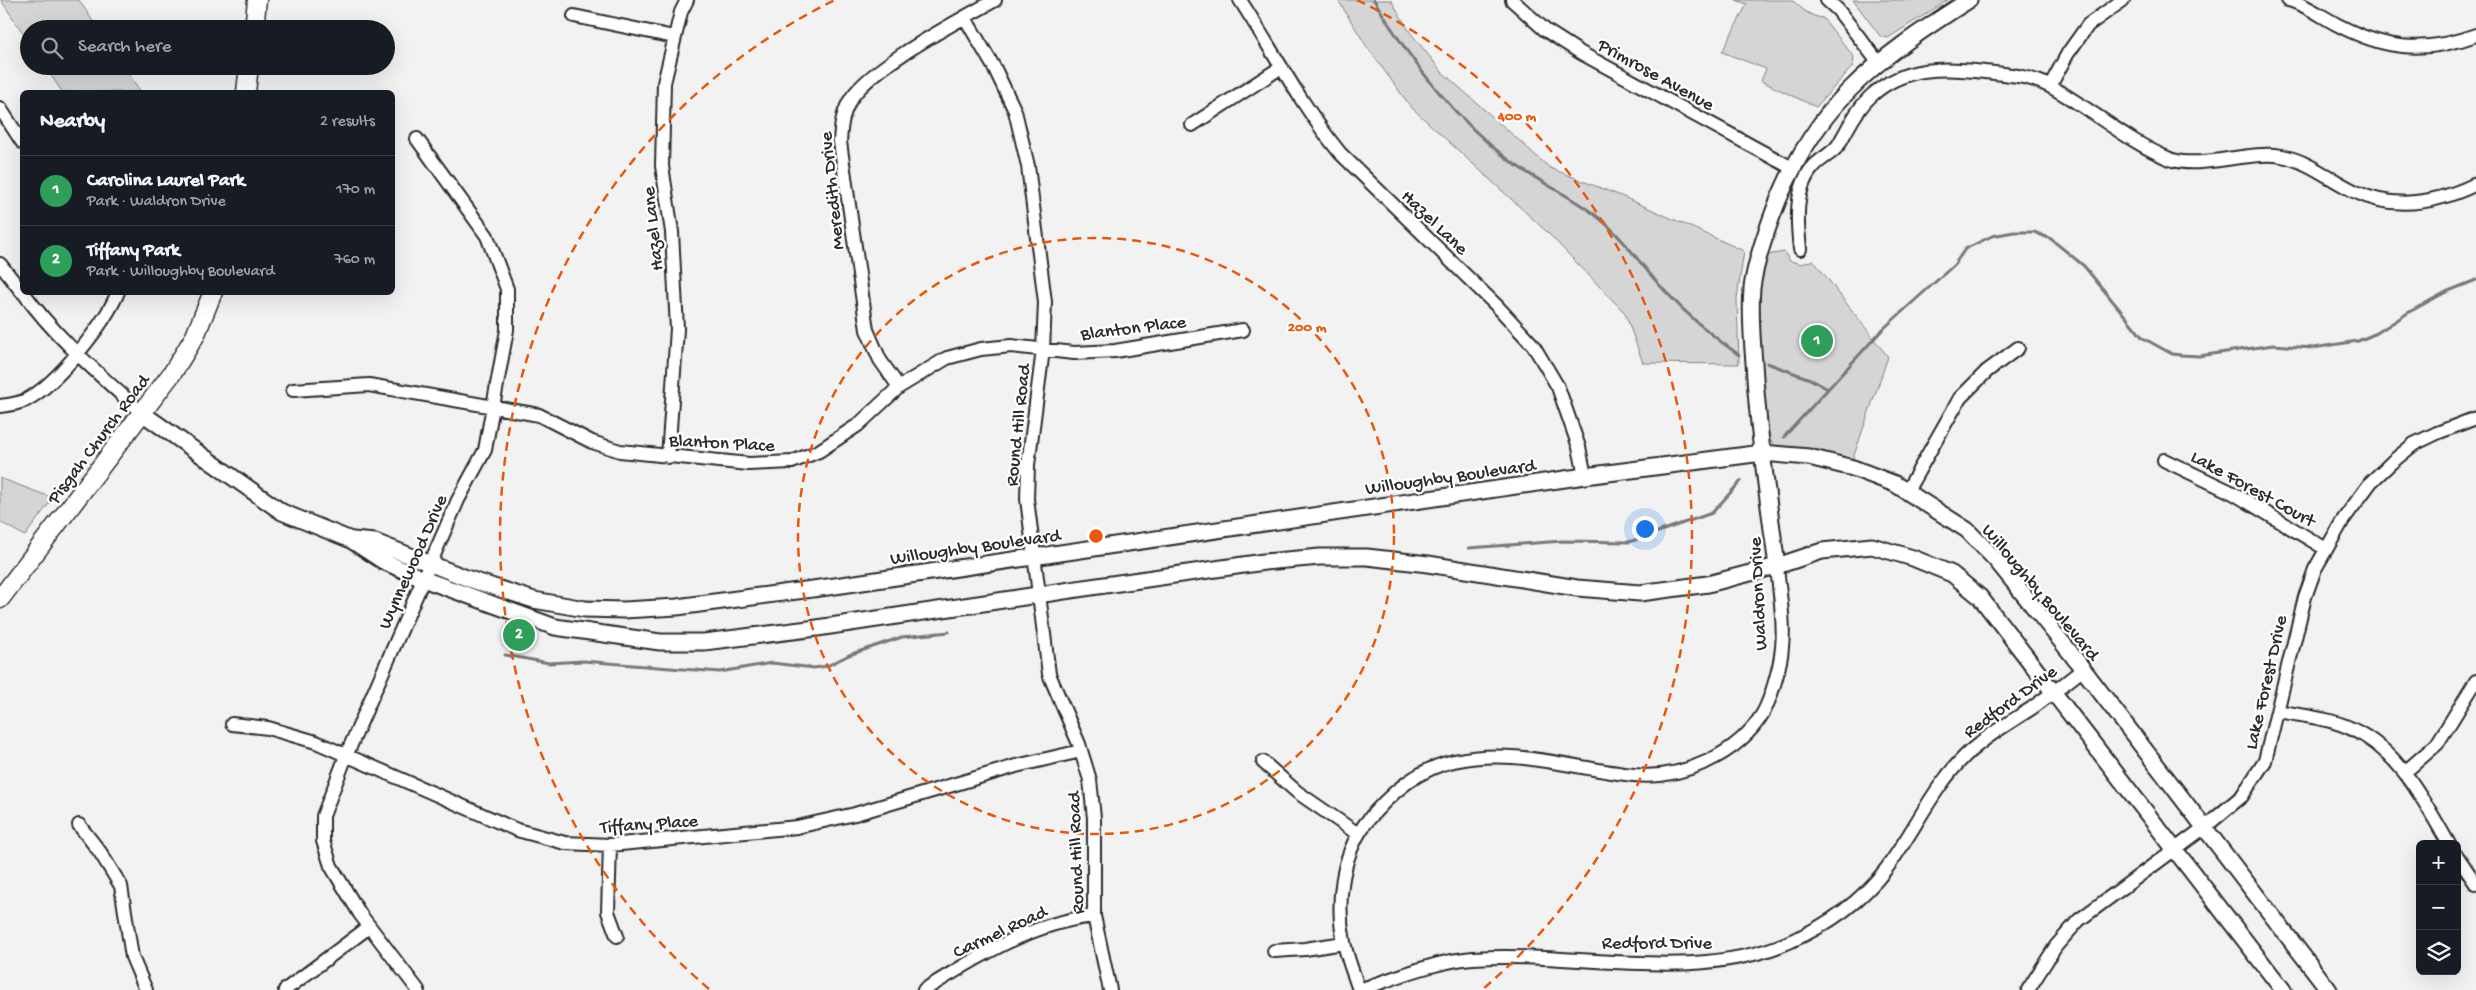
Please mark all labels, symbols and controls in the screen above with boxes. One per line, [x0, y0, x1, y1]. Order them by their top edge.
search box [20, 20, 395, 75]
icon: search [38, 34, 66, 62]
street label: Primrose Avenue [1592, 34, 1718, 118]
text: Search here [78, 36, 172, 59]
text: 400 m [1497, 108, 1537, 126]
text: Nearby [40, 110, 105, 135]
text: 2 results [320, 113, 375, 132]
street label: Meredith Drive [816, 130, 851, 251]
text: Carolina Laurel Park [87, 170, 245, 193]
text: 1 [53, 181, 59, 200]
text: 170 m [336, 181, 375, 200]
street label: Hazel Lane [639, 185, 670, 272]
street label: Hazel Lane [1395, 186, 1472, 261]
text: Park · Waldron Drive [87, 193, 226, 212]
text: Tiffany Park [87, 240, 180, 263]
text: 2 [52, 251, 60, 270]
text: 760 m [334, 251, 375, 270]
text: Park · Willoughby Boulevard [87, 263, 275, 282]
street label: Blanton Place [1078, 312, 1188, 347]
text: 200 m [1288, 319, 1327, 337]
pin: 1 [1801, 322, 1833, 360]
street label: Round Hill Road [1002, 361, 1038, 488]
street label: Pisgah Church Road [43, 369, 157, 510]
street label: Blanton Place [667, 430, 776, 459]
street label: Lake Forest Court [2186, 446, 2321, 535]
street label: Willoughby Boulevard [1364, 455, 1539, 502]
street label: Wynnewood Drive [374, 491, 454, 633]
your location [1632, 516, 1658, 542]
street label: Willoughby Boulevard [1975, 520, 2104, 668]
street label: Willoughby Boulevard [889, 525, 1064, 572]
centre of rings [1087, 527, 1105, 545]
street label: Waldron Drive [1745, 536, 1774, 651]
street label: Lake Forest Drive [2241, 613, 2294, 752]
pin: 2 [503, 616, 535, 654]
street label: Redford Drive [1960, 661, 2063, 745]
street label: Round Hill Road [1064, 789, 1091, 915]
street label: Tiffany Place [599, 811, 699, 840]
map controls [2416, 840, 2461, 975]
button: + [2416, 840, 2461, 885]
button: − [2416, 885, 2461, 930]
street label: Carmel Road [950, 901, 1053, 965]
button: layers [2416, 930, 2461, 975]
street label: Redford Drive [1602, 933, 1712, 956]

